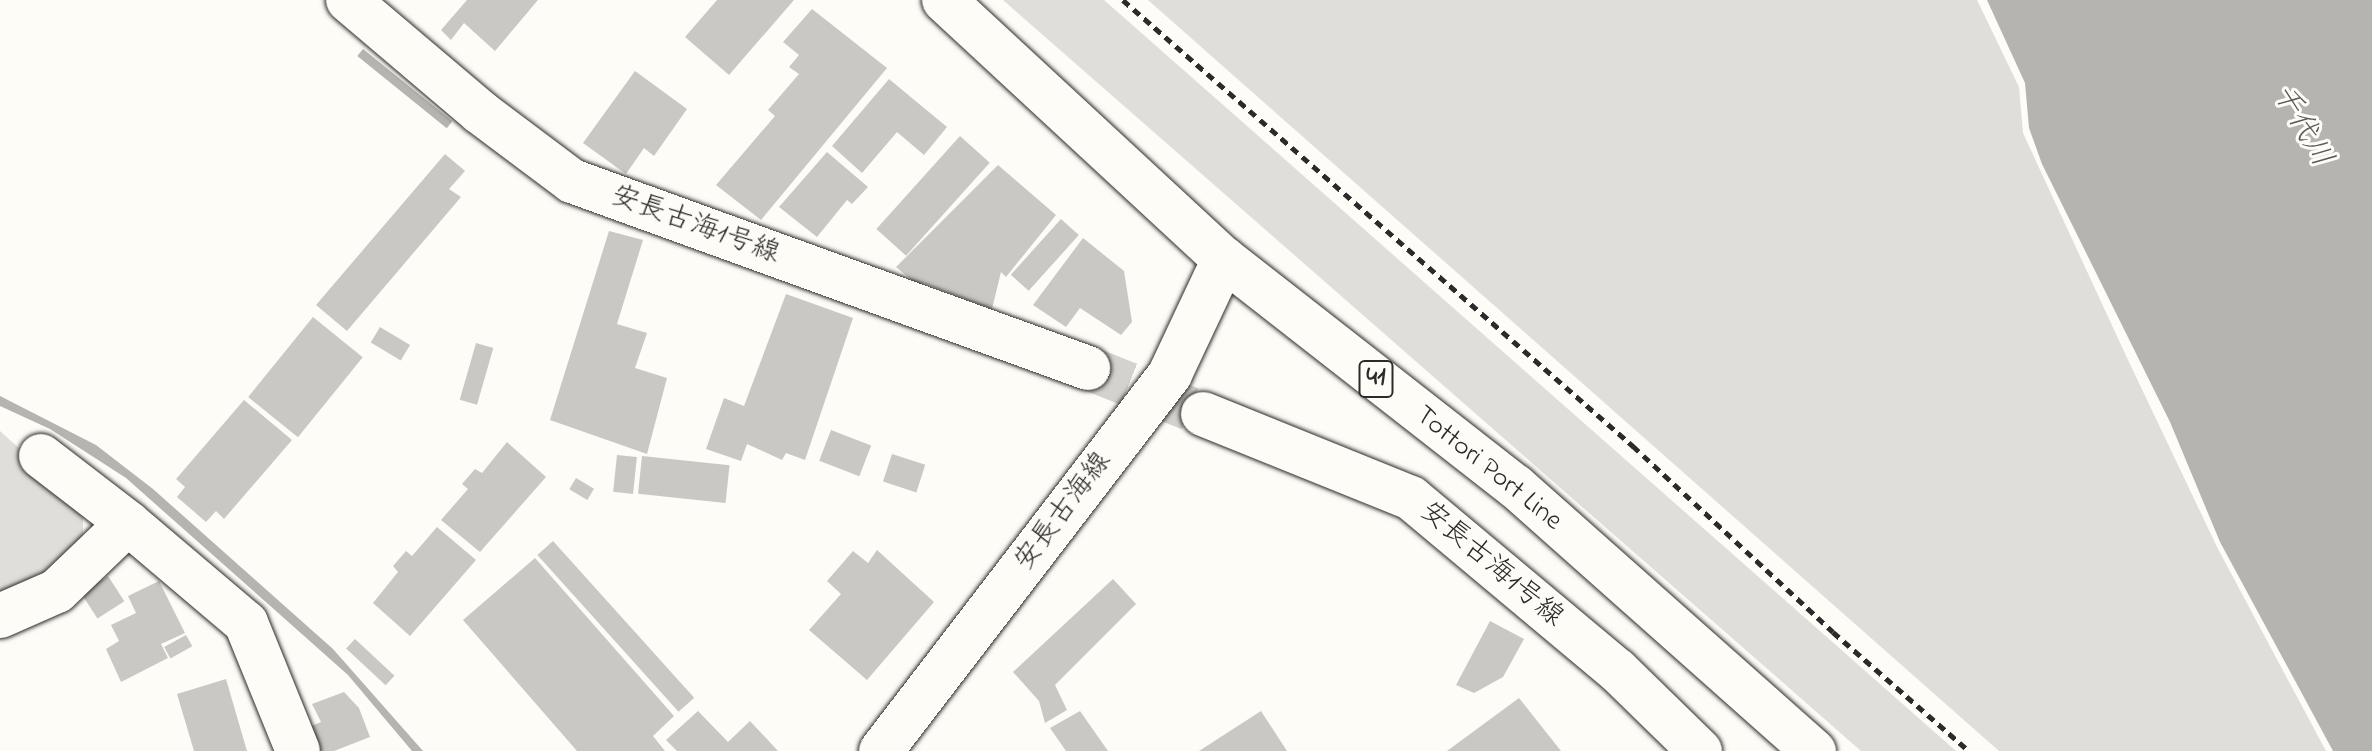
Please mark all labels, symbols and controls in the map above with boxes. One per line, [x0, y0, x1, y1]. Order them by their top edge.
water label: 千代川 [2263, 78, 2339, 174]
street label: 安長古海1号線 [606, 180, 784, 272]
road number: 41 [1358, 357, 1394, 401]
street label: Tottori Port Line [1408, 399, 1568, 539]
street label: 安長古海線 [1008, 446, 1120, 578]
street label: 安長古海1号線 [1412, 495, 1570, 635]

